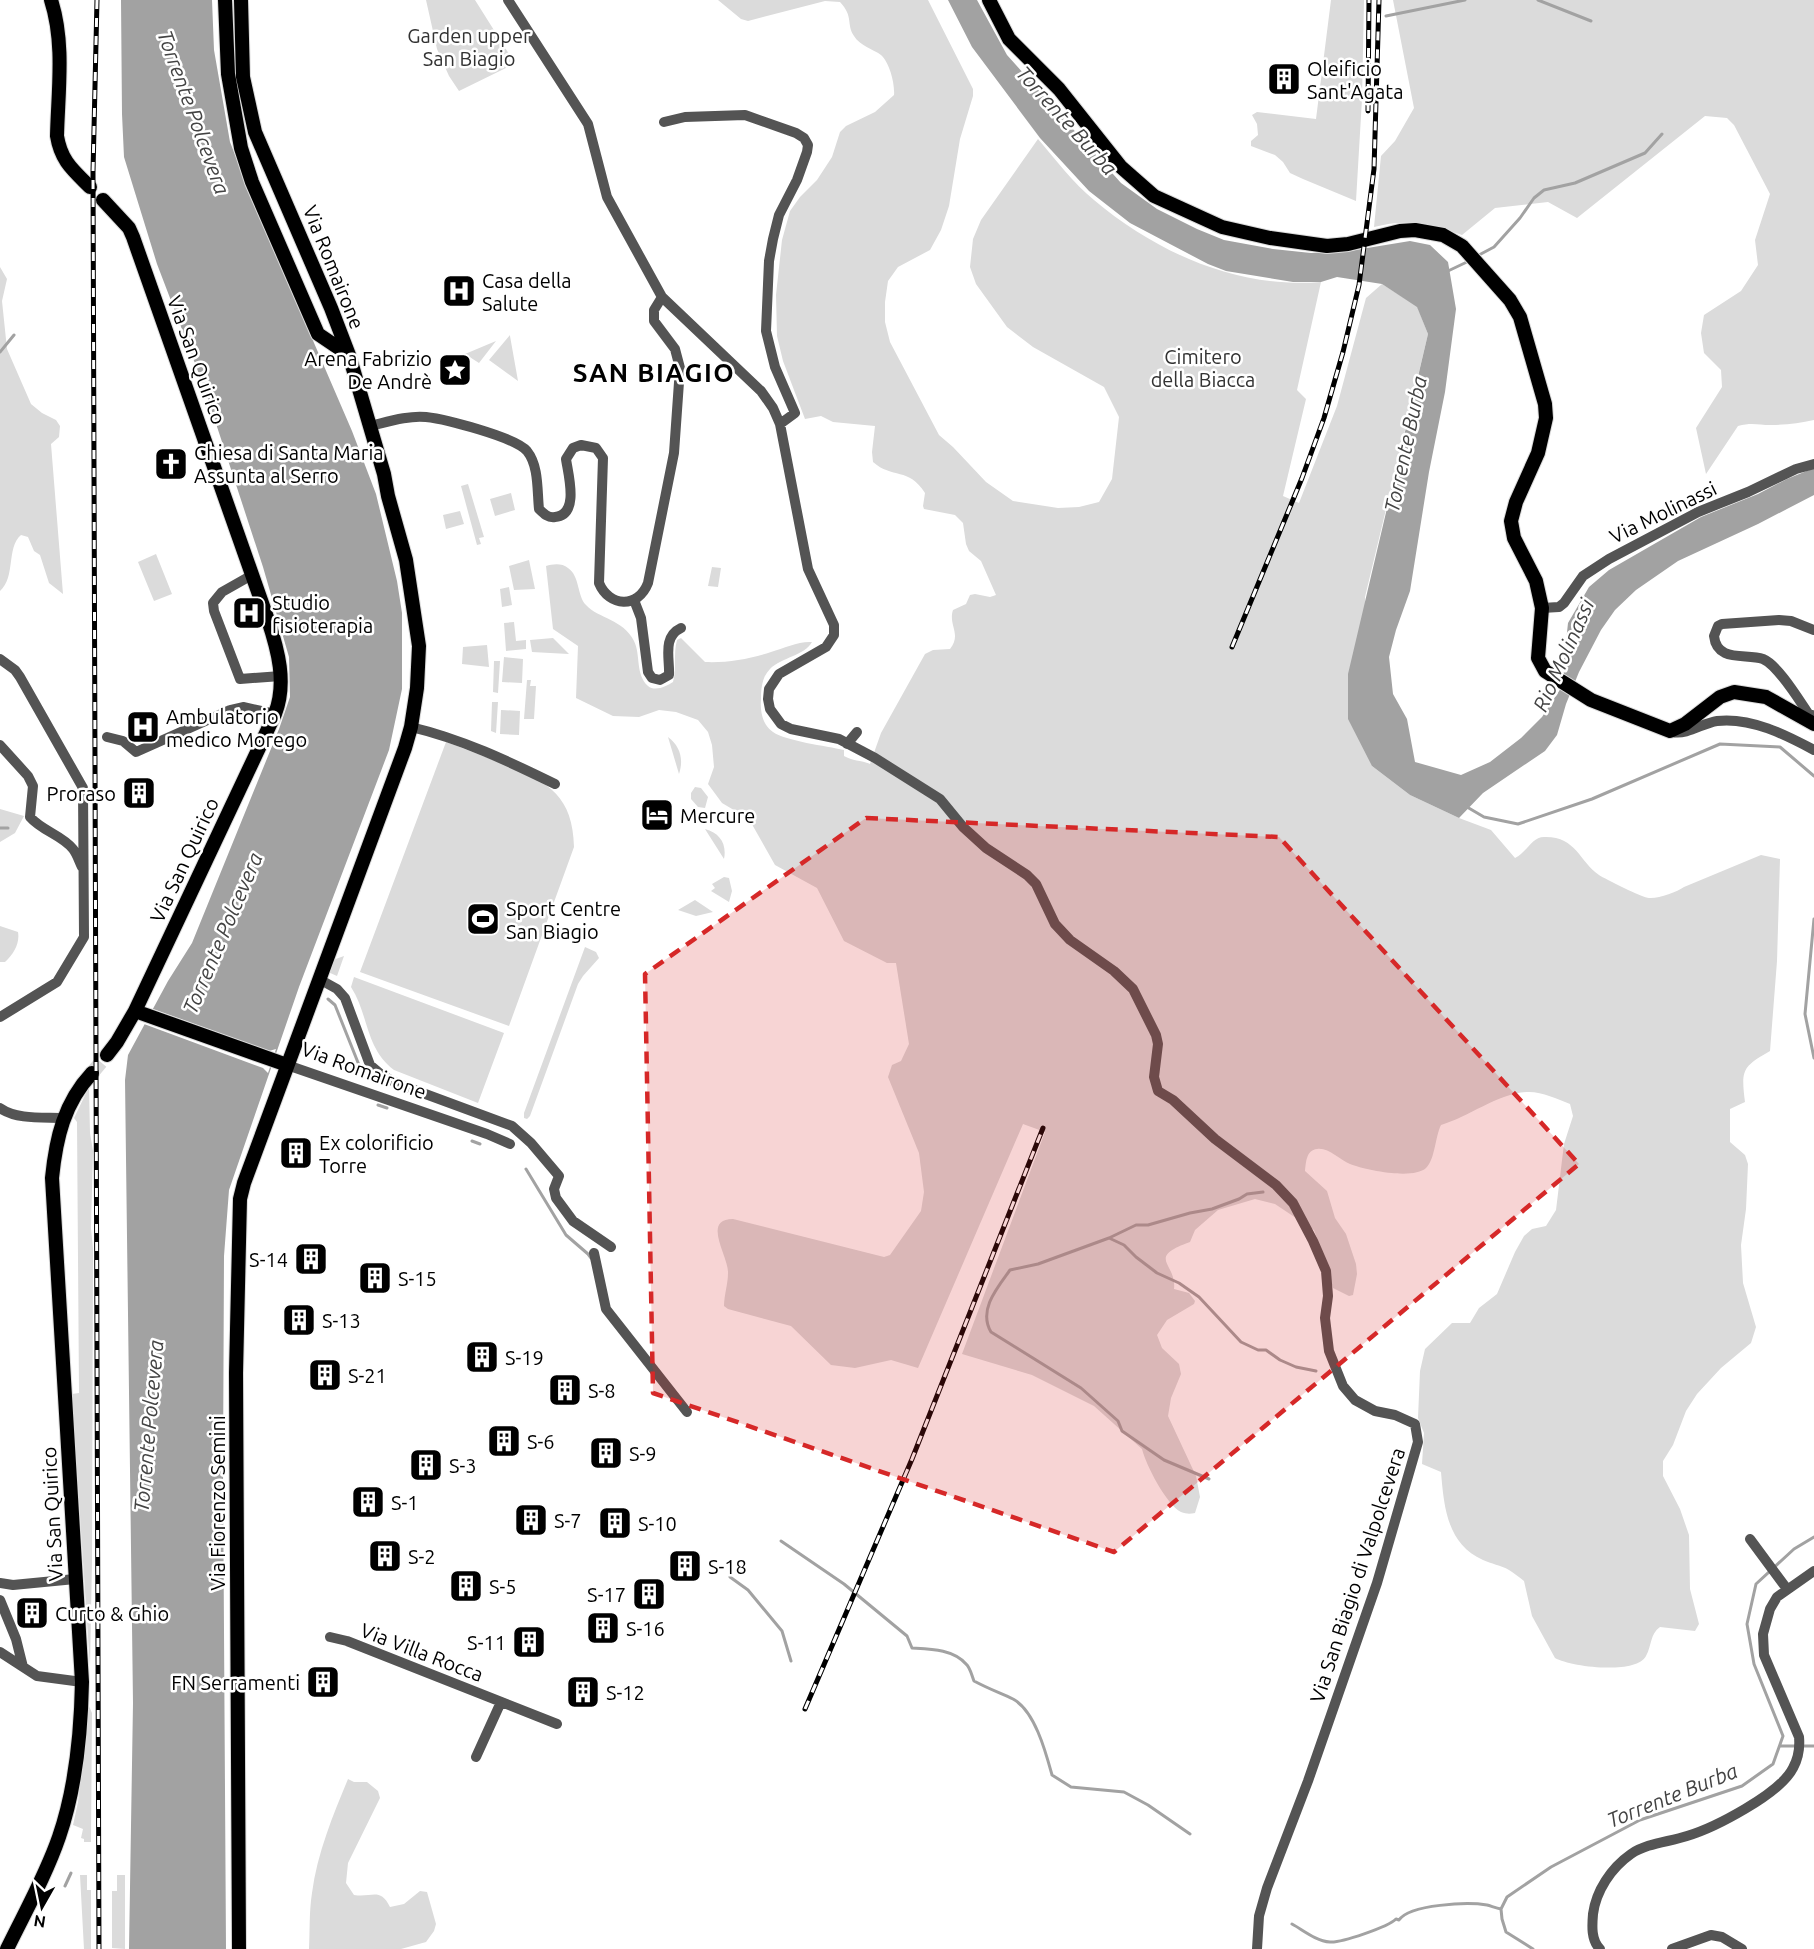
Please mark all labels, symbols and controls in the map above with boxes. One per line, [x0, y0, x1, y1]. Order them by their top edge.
park label: Garden upper San Biagio [407, 24, 531, 70]
water label: Torrente Polcevera [153, 27, 235, 197]
place label: Oleificio Sant'Agata [1307, 57, 1403, 103]
water label: Torrente Burba [1012, 61, 1122, 179]
building icon: Oleificio Sant'Agata [1266, 61, 1302, 97]
street label: Via Romairone [299, 202, 369, 332]
place label: Casa della Salute [482, 269, 572, 315]
hospital icon: Casa della Salute [441, 273, 477, 309]
street label: Via San Quirico [163, 293, 231, 427]
park label: Cimitero della Biacca [1151, 345, 1255, 391]
place label: Arena Fabrizio De Andrè [304, 347, 432, 393]
place icon: Arena Fabrizio De Andrè [437, 352, 473, 388]
district label: SAN BIAGIO [573, 358, 735, 387]
water label: Torrente Burba [1379, 374, 1431, 514]
place label: Chiesa di Santa Maria Assunta al Serro [194, 441, 384, 487]
church icon: Chiesa di Santa Maria Assunta al Serro [153, 446, 189, 482]
street label: Via Molinassi [1606, 476, 1720, 548]
place label: Studio fisioterapia [272, 591, 373, 637]
water label: Rio Molinassi [1528, 594, 1599, 715]
hospital icon: Studio fisioterapia [231, 595, 267, 631]
place label: Ambulatorio medico Morego [166, 705, 307, 751]
hospital icon: Ambulatorio medico Morego [125, 709, 161, 745]
building icon: Proraso [121, 775, 157, 811]
place label: Proraso [47, 782, 116, 805]
street label: Via San Quirico [145, 794, 223, 926]
hotel icon: Mercure [639, 797, 675, 833]
place label: Mercure [680, 804, 755, 827]
water label: Torrente Polcevera [177, 849, 267, 1017]
place label: Sport Centre San Biagio [506, 897, 621, 943]
sports icon: Sport Centre San Biagio [465, 901, 501, 937]
street label: Via Romairone [298, 1037, 430, 1103]
place label: Ex colorificio Torre [319, 1131, 434, 1177]
building icon: Ex colorificio Torre [278, 1135, 314, 1171]
building icon: S-14 [293, 1241, 329, 1277]
place label: S-14 [249, 1248, 288, 1271]
building icon: S-15 [357, 1260, 393, 1296]
place label: S-15 [398, 1267, 437, 1290]
building icon: S-13 [281, 1302, 317, 1338]
place label: S-13 [322, 1309, 361, 1332]
water label: Torrente Polcevera [129, 1339, 167, 1513]
building icon: S-19 [464, 1339, 500, 1375]
place label: S-19 [505, 1346, 544, 1369]
building icon: S-21 [307, 1357, 343, 1393]
place label: S-21 [348, 1364, 387, 1387]
building icon: S-8 [547, 1372, 583, 1408]
place label: S-8 [588, 1379, 616, 1402]
street label: Via Fiorenzo Semini [206, 1415, 229, 1591]
building icon: S-6 [486, 1423, 522, 1459]
place label: S-6 [527, 1430, 555, 1453]
building icon: S-9 [588, 1435, 624, 1471]
place label: S-9 [629, 1442, 657, 1465]
street label: Via San Biagio di Valpolcevera [1305, 1445, 1409, 1705]
street label: Via San Quirico [37, 1446, 67, 1582]
building icon: S-3 [408, 1447, 444, 1483]
place label: S-3 [449, 1454, 477, 1477]
building icon: S-1 [350, 1484, 386, 1520]
place label: S-1 [391, 1491, 419, 1514]
building icon: S-7 [513, 1502, 549, 1538]
building icon: S-10 [597, 1505, 633, 1541]
place label: S-7 [554, 1509, 582, 1532]
place label: S-10 [638, 1512, 677, 1535]
building icon: S-2 [367, 1538, 403, 1574]
place label: S-2 [408, 1545, 436, 1568]
building icon: S-18 [667, 1548, 703, 1584]
place label: S-18 [708, 1555, 747, 1578]
building icon: S-5 [448, 1568, 484, 1604]
place label: S-5 [489, 1575, 517, 1598]
building icon: S-17 [631, 1576, 667, 1612]
place label: S-17 [587, 1583, 626, 1606]
building icon: Curto & Ghio [14, 1595, 50, 1631]
place label: Curto & Ghio [55, 1602, 169, 1625]
building icon: S-16 [585, 1610, 621, 1646]
place label: S-16 [626, 1617, 665, 1640]
street label: Via Villa Rocca [357, 1618, 487, 1686]
building icon: S-11 [511, 1624, 547, 1660]
place label: S-11 [467, 1631, 506, 1654]
building icon: FN Serramenti [305, 1664, 341, 1700]
place label: FN Serramenti [171, 1671, 300, 1694]
building icon: S-12 [565, 1674, 601, 1710]
place label: S-12 [606, 1681, 645, 1704]
water label: Torrente Burba [1603, 1758, 1741, 1832]
north arrow [12, 1877, 72, 1937]
text: N [32, 1912, 47, 1932]

